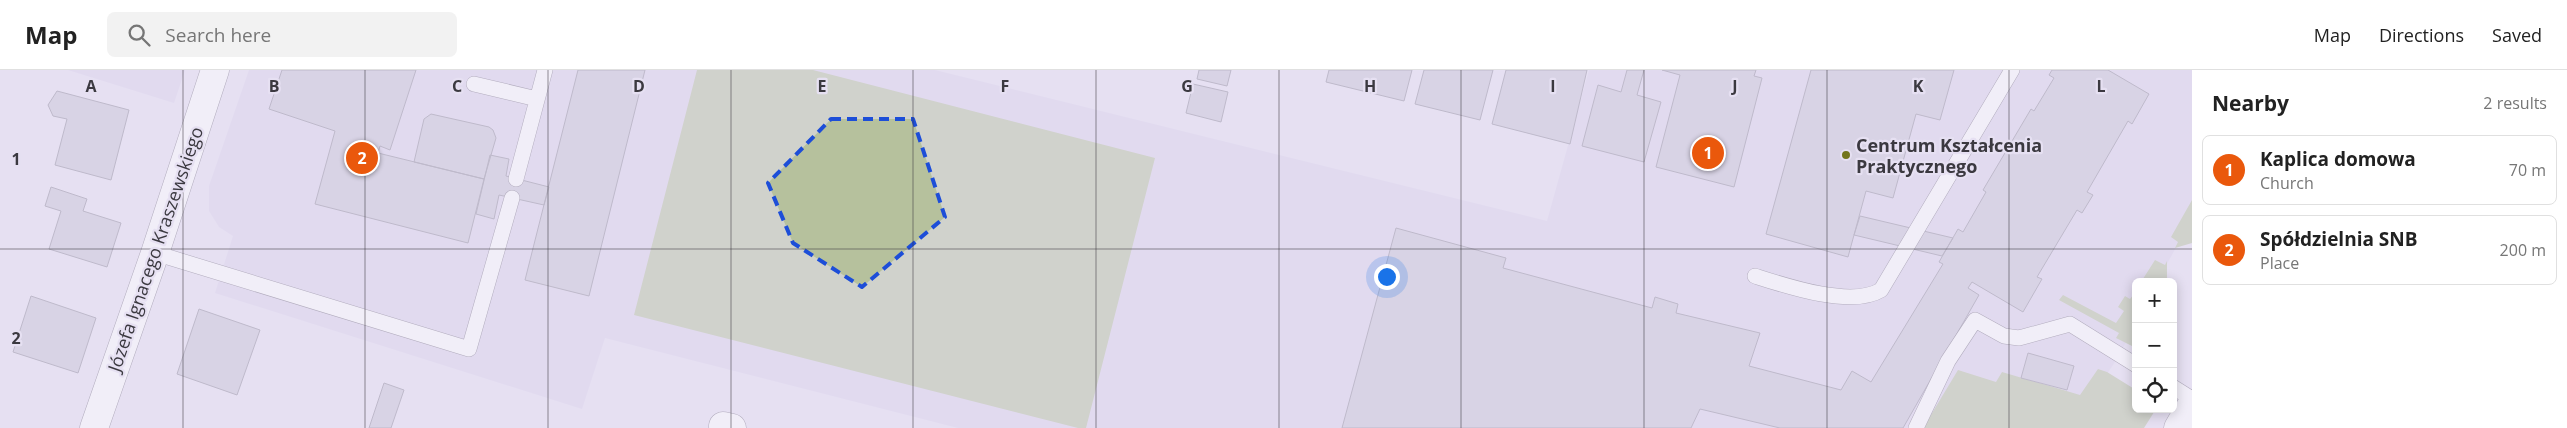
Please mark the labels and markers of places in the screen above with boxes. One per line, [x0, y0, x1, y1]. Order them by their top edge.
place label: Centrum Kształcenia Praktycznego [1856, 133, 2042, 178]
pin: 1 [1692, 134, 1724, 172]
pin: 2 [346, 139, 378, 177]
marker: Centrum Kształcenia Praktycznego [1840, 149, 1852, 161]

